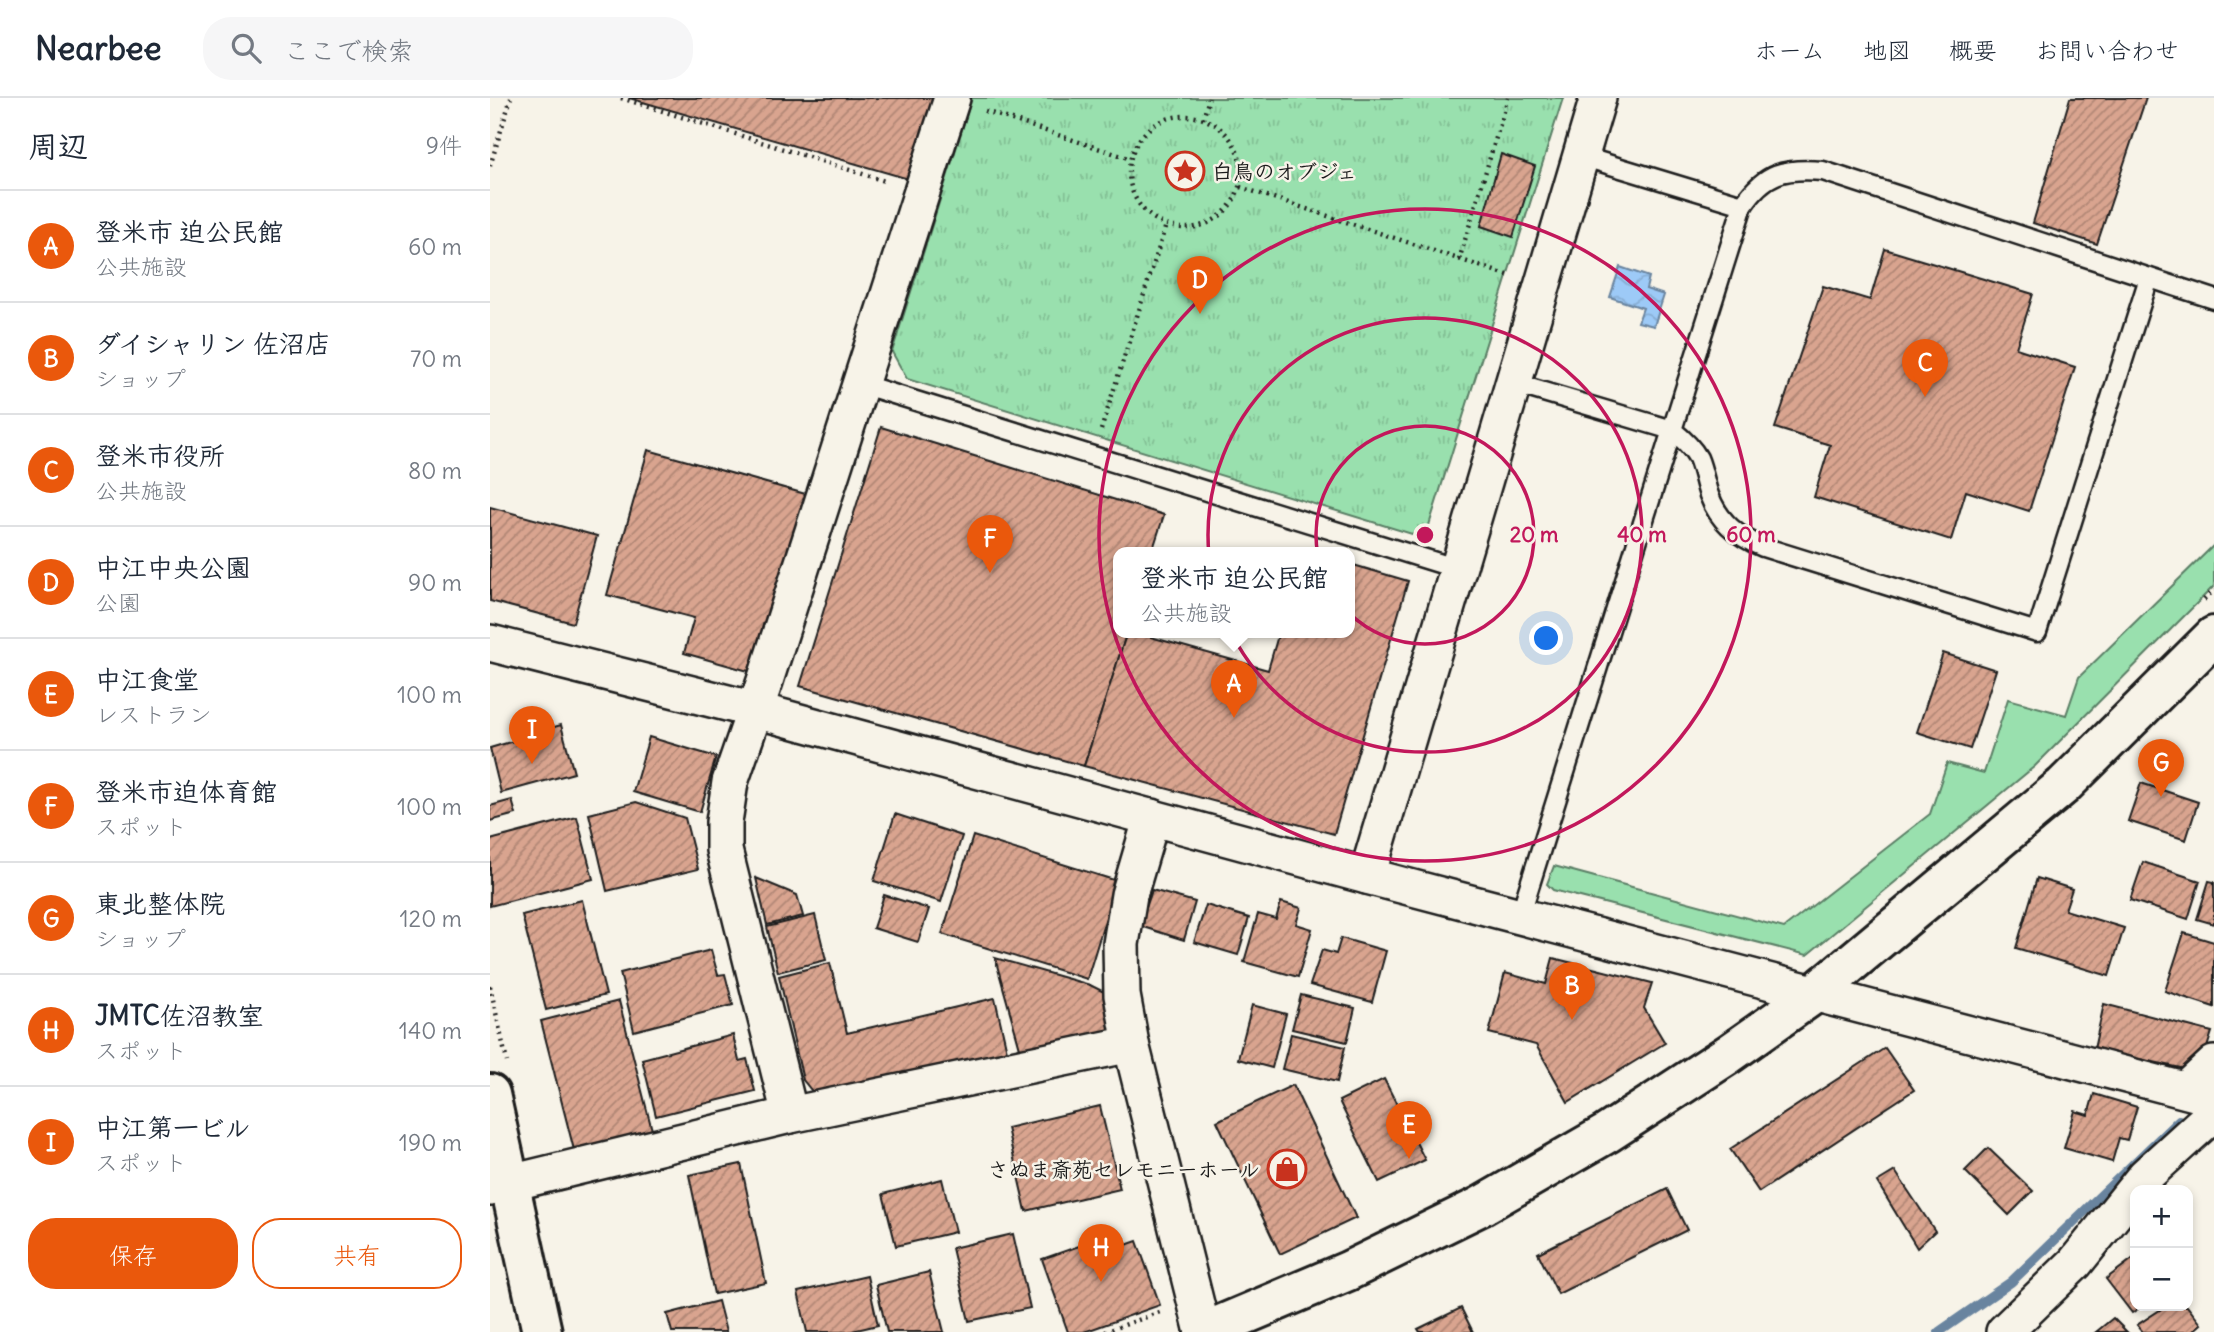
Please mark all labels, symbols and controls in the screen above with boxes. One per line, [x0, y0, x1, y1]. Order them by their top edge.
search box [203, 17, 693, 80]
text: Nearbee [35, 27, 161, 69]
icon: search [227, 29, 265, 67]
text: ここで検索 [283, 34, 413, 67]
text: ホーム [1754, 35, 1825, 65]
text: 地図 [1863, 35, 1911, 65]
text: 概要 [1949, 35, 1997, 65]
text: お問い合わせ [2035, 35, 2179, 65]
text: 周辺 [28, 127, 88, 165]
text: 9件 [426, 131, 462, 160]
place icon: 白鳥のオブジェ [1164, 150, 1206, 192]
place label: 白鳥のオブジェ [1212, 158, 1357, 185]
text: 登米市 迫公民館 [95, 215, 283, 248]
text: A [44, 232, 58, 261]
text: 60 m [408, 232, 462, 261]
text: 公共施設 [95, 252, 187, 281]
pin: D [1177, 256, 1223, 314]
text: ダイシャリン 佐沼店 [95, 327, 331, 360]
pin: C [1902, 339, 1948, 397]
text: B [43, 344, 59, 373]
text: 70 m [410, 344, 462, 373]
text: ショップ [95, 364, 186, 393]
text: 登米市役所 [95, 439, 225, 472]
text: C [43, 456, 59, 485]
text: 80 m [408, 456, 462, 485]
text: 公共施設 [95, 476, 187, 505]
pin: F [967, 515, 1013, 573]
text: 20 m [1510, 521, 1559, 548]
text: 40 m [1617, 521, 1667, 548]
text: 60 m [1726, 521, 1776, 548]
centre of rings [1413, 523, 1437, 547]
popup [1113, 547, 1355, 638]
text: 中江中央公園 [95, 551, 251, 584]
text: 登米市 迫公民館 [1140, 561, 1328, 594]
text: D [43, 568, 59, 597]
text: 90 m [408, 568, 462, 597]
text: 公園 [95, 588, 141, 617]
text: 公共施設 [1140, 598, 1232, 627]
your location [1529, 621, 1563, 655]
pin: A [1211, 660, 1257, 718]
text: 中江食堂 [95, 663, 199, 696]
text: E [44, 680, 58, 709]
text: 100 m [397, 680, 462, 709]
text: レストラン [95, 700, 212, 729]
pin: I [509, 706, 555, 764]
pin: G [2138, 739, 2184, 797]
text: 登米市迫体育館 [95, 775, 277, 808]
text: F [44, 792, 58, 821]
text: 100 m [397, 792, 462, 821]
text: スポット [95, 812, 187, 841]
text: 東北整体院 [95, 887, 225, 920]
text: G [43, 904, 59, 933]
text: 120 m [399, 904, 462, 933]
text: ショップ [95, 924, 186, 953]
pin: B [1549, 962, 1595, 1020]
text: JMTC佐沼教室 [95, 999, 264, 1032]
text: H [43, 1016, 59, 1045]
text: 140 m [399, 1016, 462, 1045]
text: スポット [95, 1036, 187, 1065]
pin: E [1386, 1101, 1432, 1159]
text: 中江第一ビル [95, 1111, 250, 1144]
text: I [46, 1128, 56, 1157]
text: 190 m [399, 1128, 462, 1157]
text: スポット [95, 1148, 187, 1177]
shop icon: さぬま斎苑セレモニーホール [1266, 1148, 1308, 1190]
place label: さぬま斎苑セレモニーホール [988, 1156, 1260, 1183]
map controls [2130, 1185, 2193, 1311]
button: + [2130, 1185, 2193, 1248]
button: 保存 [28, 1218, 238, 1289]
button: 共有 [252, 1218, 462, 1289]
pin: H [1078, 1224, 1124, 1282]
button: − [2130, 1248, 2193, 1311]

